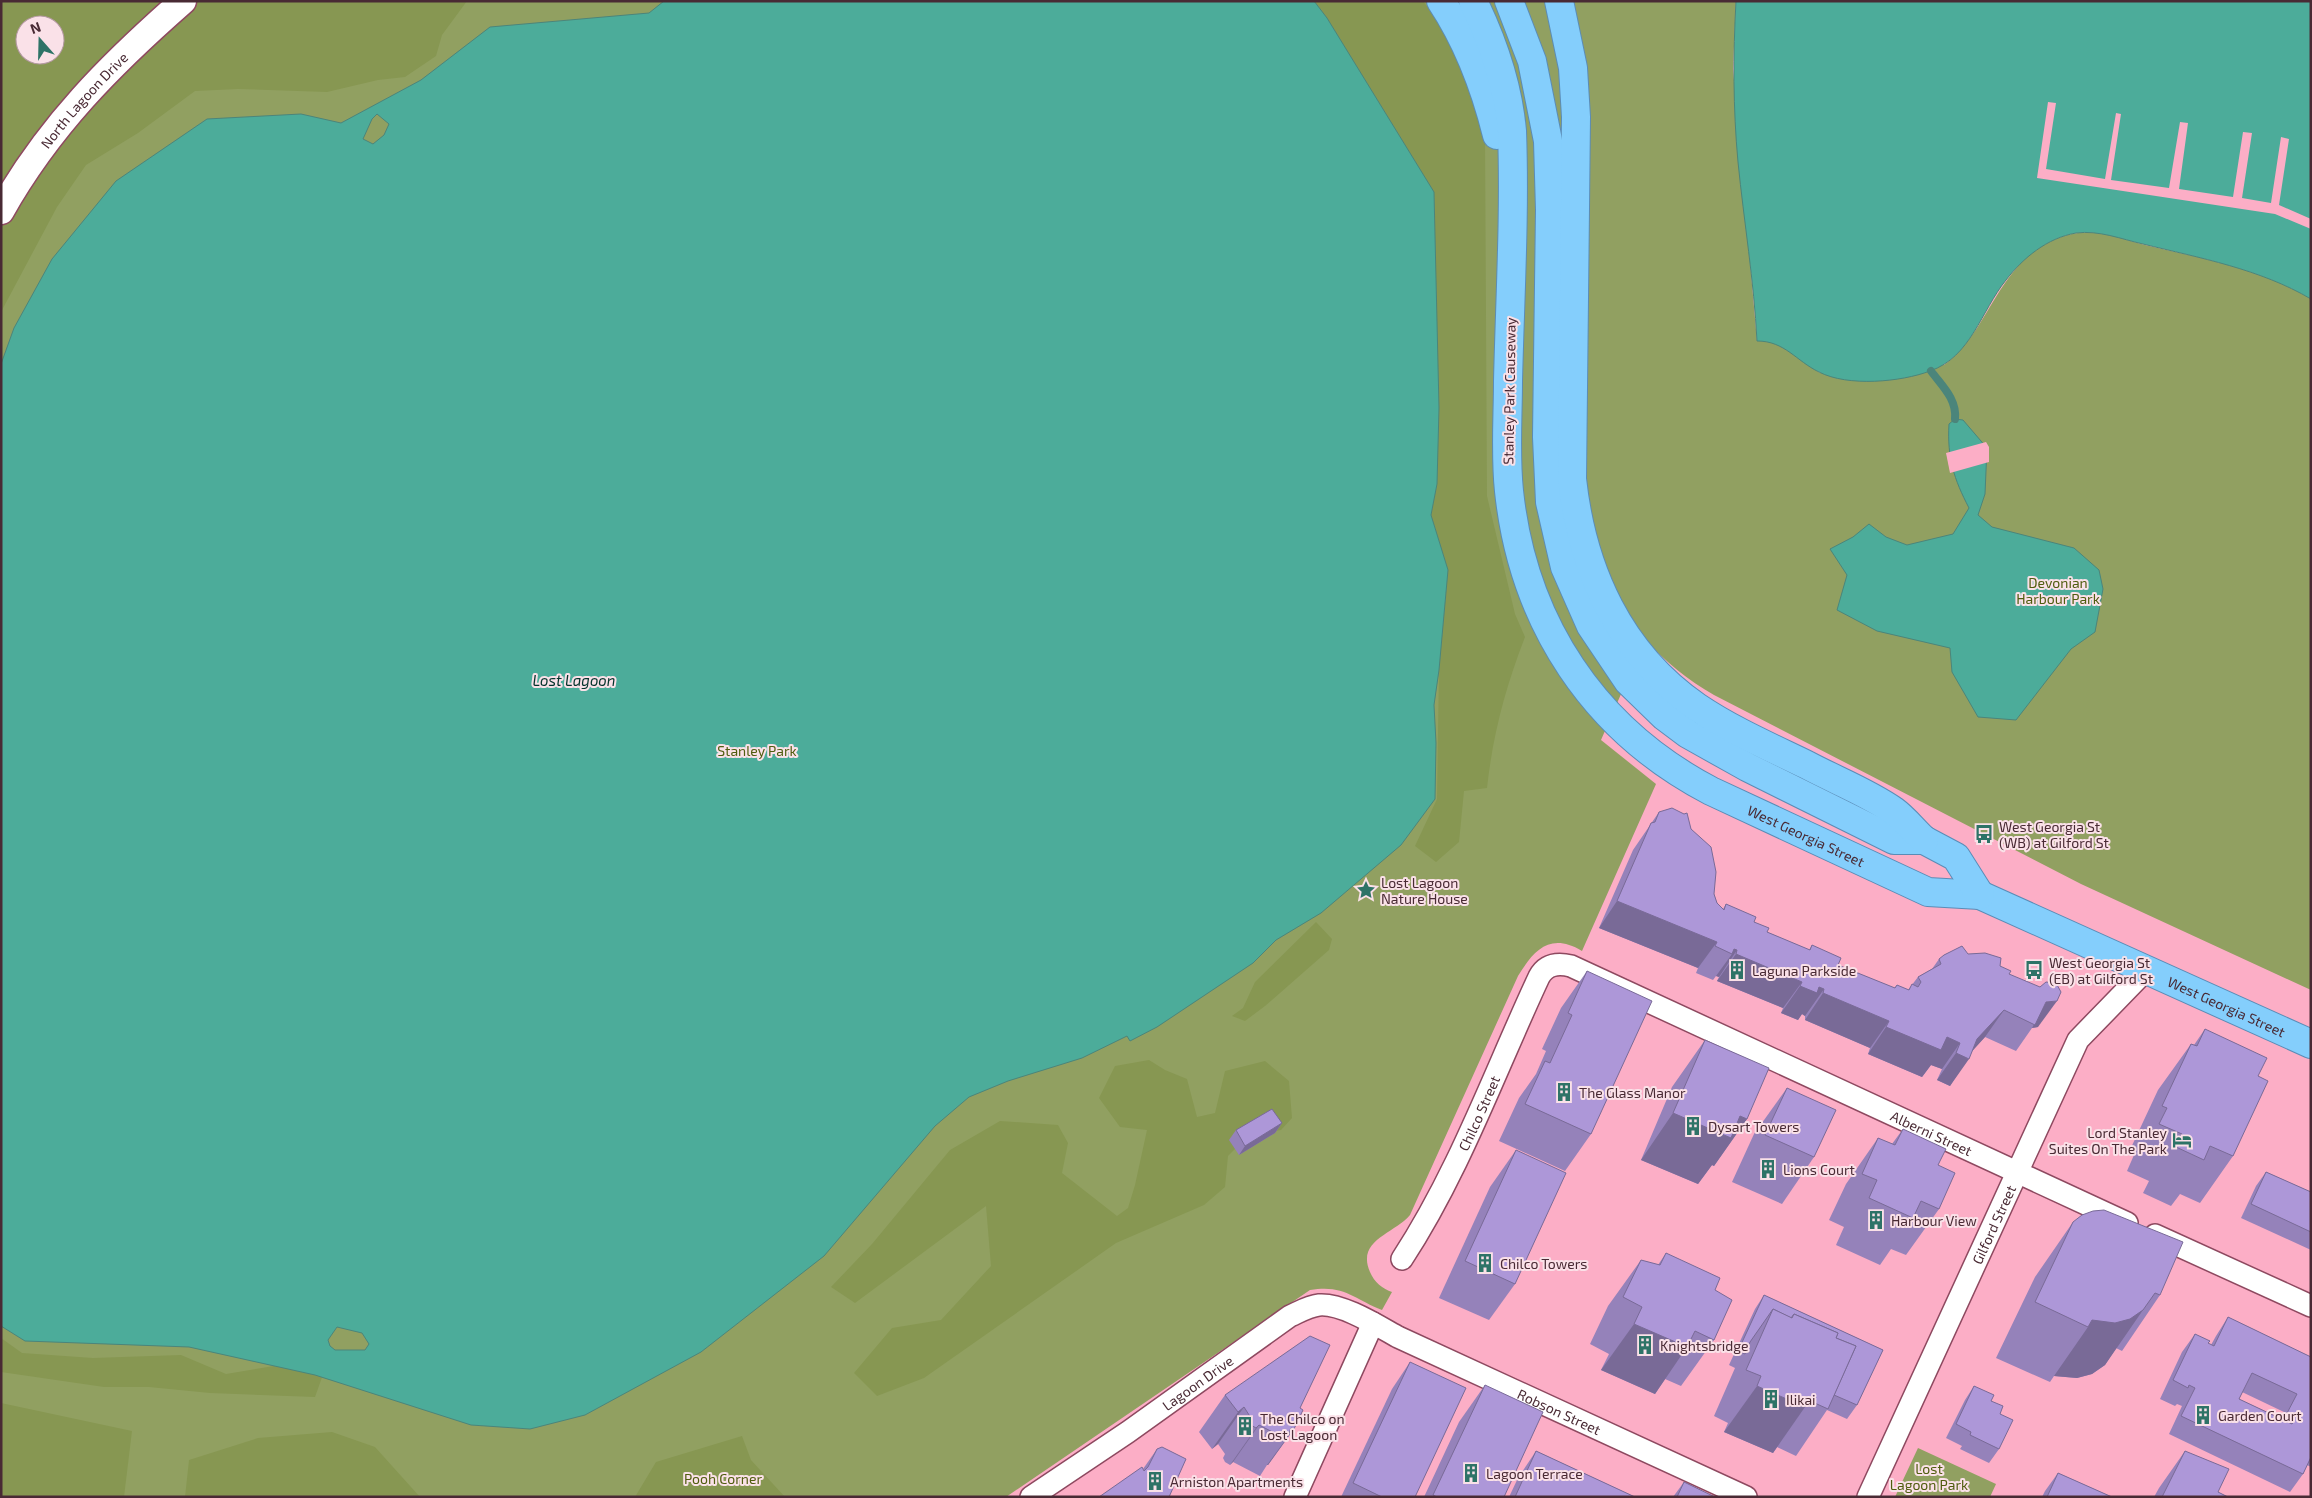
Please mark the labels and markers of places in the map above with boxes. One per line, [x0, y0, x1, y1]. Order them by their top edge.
place label: West Georgia St (WB) at Gilford St [1999, 818, 2109, 851]
bus stop icon: West Georgia St (WB) at Gilford St [1973, 823, 1995, 845]
place label: Lost Lagoon Nature House [1381, 874, 1468, 907]
place icon: Lost Lagoon Nature House [1355, 879, 1377, 901]
place label: West Georgia St (EB) at Gilford St [2049, 954, 2153, 987]
building icon: Laguna Parkside [1726, 959, 1748, 981]
bus stop icon: West Georgia St (EB) at Gilford St [2023, 959, 2045, 981]
place label: Laguna Parkside [1752, 962, 1856, 979]
building icon: The Glass Manor [1553, 1081, 1575, 1103]
place label: The Glass Manor [1579, 1084, 1686, 1101]
building icon: Dysart Towers [1682, 1115, 1704, 1137]
place label: Dysart Towers [1708, 1118, 1799, 1135]
place label: Lord Stanley Suites On The Park [2049, 1124, 2168, 1157]
hotel icon: Lord Stanley Suites On The Park [2171, 1129, 2193, 1151]
building icon: Lions Court [1757, 1158, 1779, 1180]
place label: Lions Court [1783, 1161, 1855, 1178]
building icon: Harbour View [1865, 1209, 1887, 1231]
place label: Harbour View [1891, 1212, 1977, 1229]
building icon: Chilco Towers [1474, 1252, 1496, 1274]
place label: Chilco Towers [1500, 1255, 1587, 1272]
building icon: Knightsbridge [1634, 1334, 1656, 1356]
place label: Knightsbridge [1660, 1337, 1749, 1354]
building icon: Ilikai [1760, 1388, 1782, 1410]
place label: Ilikai [1786, 1391, 1816, 1408]
building icon: Garden Court [2192, 1404, 2214, 1426]
place label: Garden Court [2218, 1407, 2302, 1424]
place label: The Chilco on Lost Lagoon [1260, 1410, 1345, 1443]
building icon: The Chilco on Lost Lagoon [1234, 1415, 1256, 1437]
building icon: Lagoon Terrace [1460, 1462, 1482, 1484]
place label: Lagoon Terrace [1486, 1465, 1583, 1482]
building icon: Arniston Apartments [1144, 1470, 1166, 1492]
place label: Arniston Apartments [1170, 1473, 1303, 1490]

